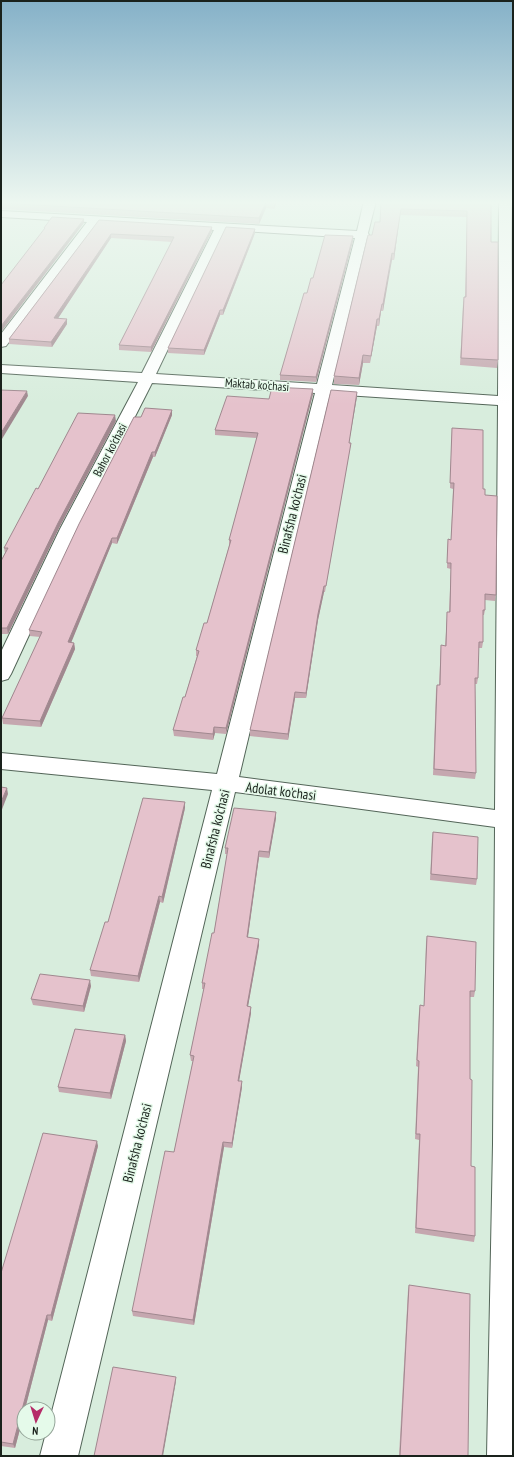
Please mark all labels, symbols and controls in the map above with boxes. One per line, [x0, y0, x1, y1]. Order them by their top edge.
street label: Maktab ko'chasi [224, 375, 290, 394]
street label: Bahor ko'chasi [89, 421, 130, 479]
street label: Binafsha ko'chasi [273, 473, 311, 555]
street label: Adolat ko'chasi [245, 778, 317, 804]
street label: Binafsha ko'chasi [196, 788, 234, 870]
street label: Binafsha ko'chasi [118, 1102, 156, 1184]
north arrow [16, 1401, 56, 1441]
text: N [32, 1424, 39, 1438]

